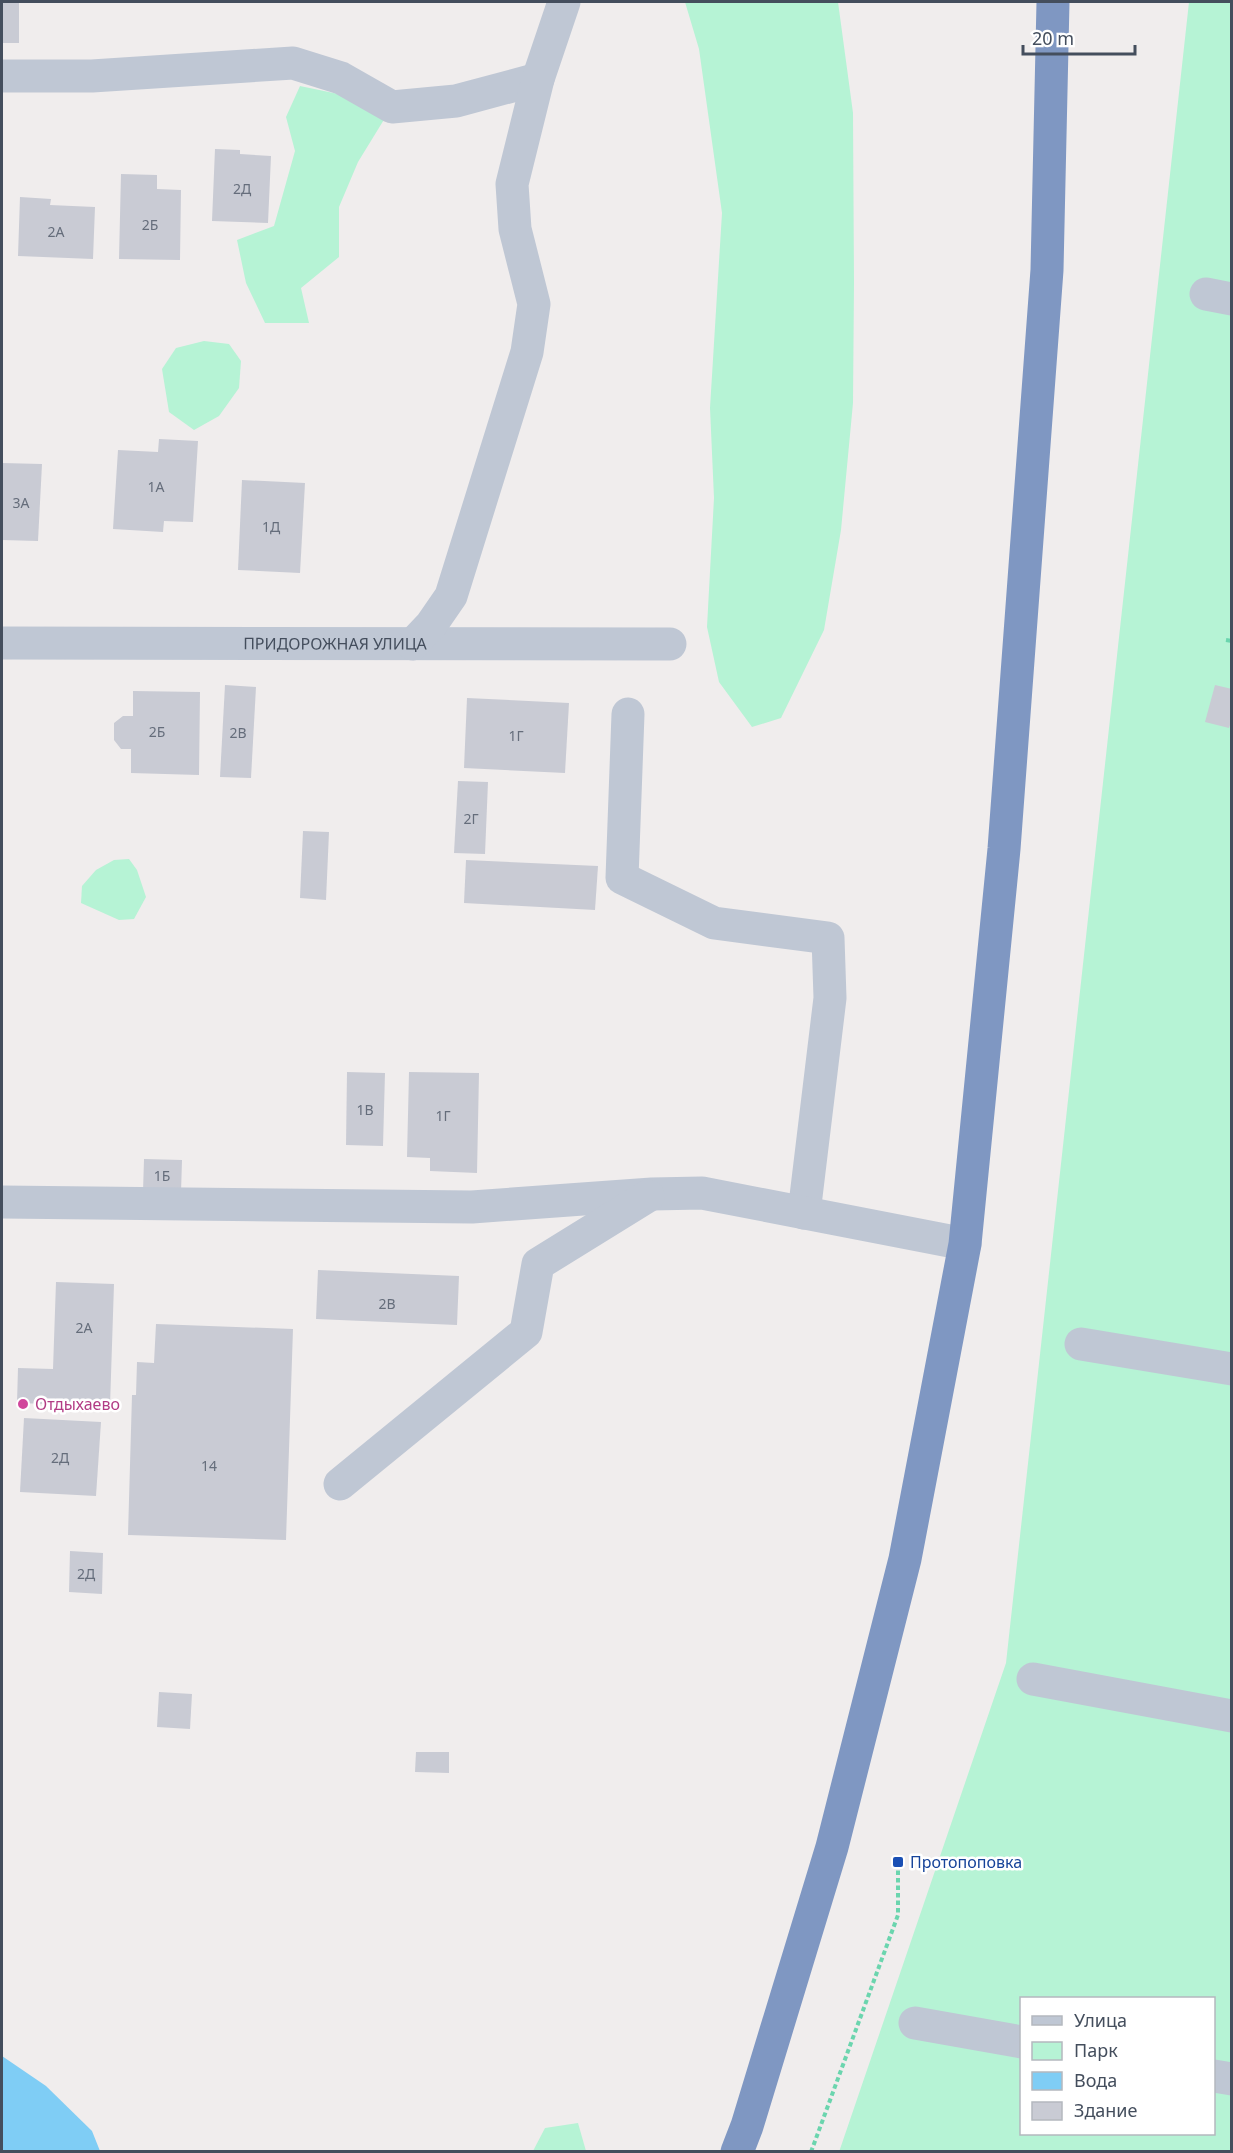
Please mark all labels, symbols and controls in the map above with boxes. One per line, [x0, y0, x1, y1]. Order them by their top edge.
scale bar [1023, 18, 1136, 56]
text: 20 m [1032, 26, 1074, 50]
house number: 2Д [233, 179, 252, 198]
house number: 2Б [142, 215, 158, 234]
house number: 2А [48, 222, 65, 241]
house number: 1А [148, 477, 165, 496]
house number: 3А [13, 493, 30, 512]
house number: 1Д [262, 517, 281, 536]
street label: ПРИДОРОЖНАЯ УЛИЦА [243, 632, 428, 655]
house number: 2Б [149, 722, 165, 741]
house number: 2В [229, 723, 247, 742]
house number: 1Г [508, 726, 524, 745]
house number: 2Г [463, 809, 479, 828]
house number: 1В [356, 1100, 374, 1119]
house number: 1Г [435, 1106, 451, 1125]
house number: 1Б [154, 1166, 170, 1185]
house number: 2В [378, 1294, 396, 1313]
house number: 2А [76, 1318, 93, 1337]
place label: Отдыхаево [35, 1393, 120, 1415]
marker: Отдыхаево [16, 1397, 30, 1411]
house number: 2Д [51, 1448, 70, 1467]
house number: 14 [201, 1456, 217, 1475]
house number: 2Д [77, 1564, 96, 1583]
place label: Протопоповка [910, 1851, 1022, 1873]
marker: Протопоповка [891, 1855, 905, 1869]
legend [1020, 1997, 1215, 2135]
text: Улица [1074, 2008, 1127, 2032]
text: Парк [1074, 2038, 1118, 2062]
text: Вода [1074, 2068, 1117, 2092]
text: Здание [1074, 2098, 1138, 2122]

